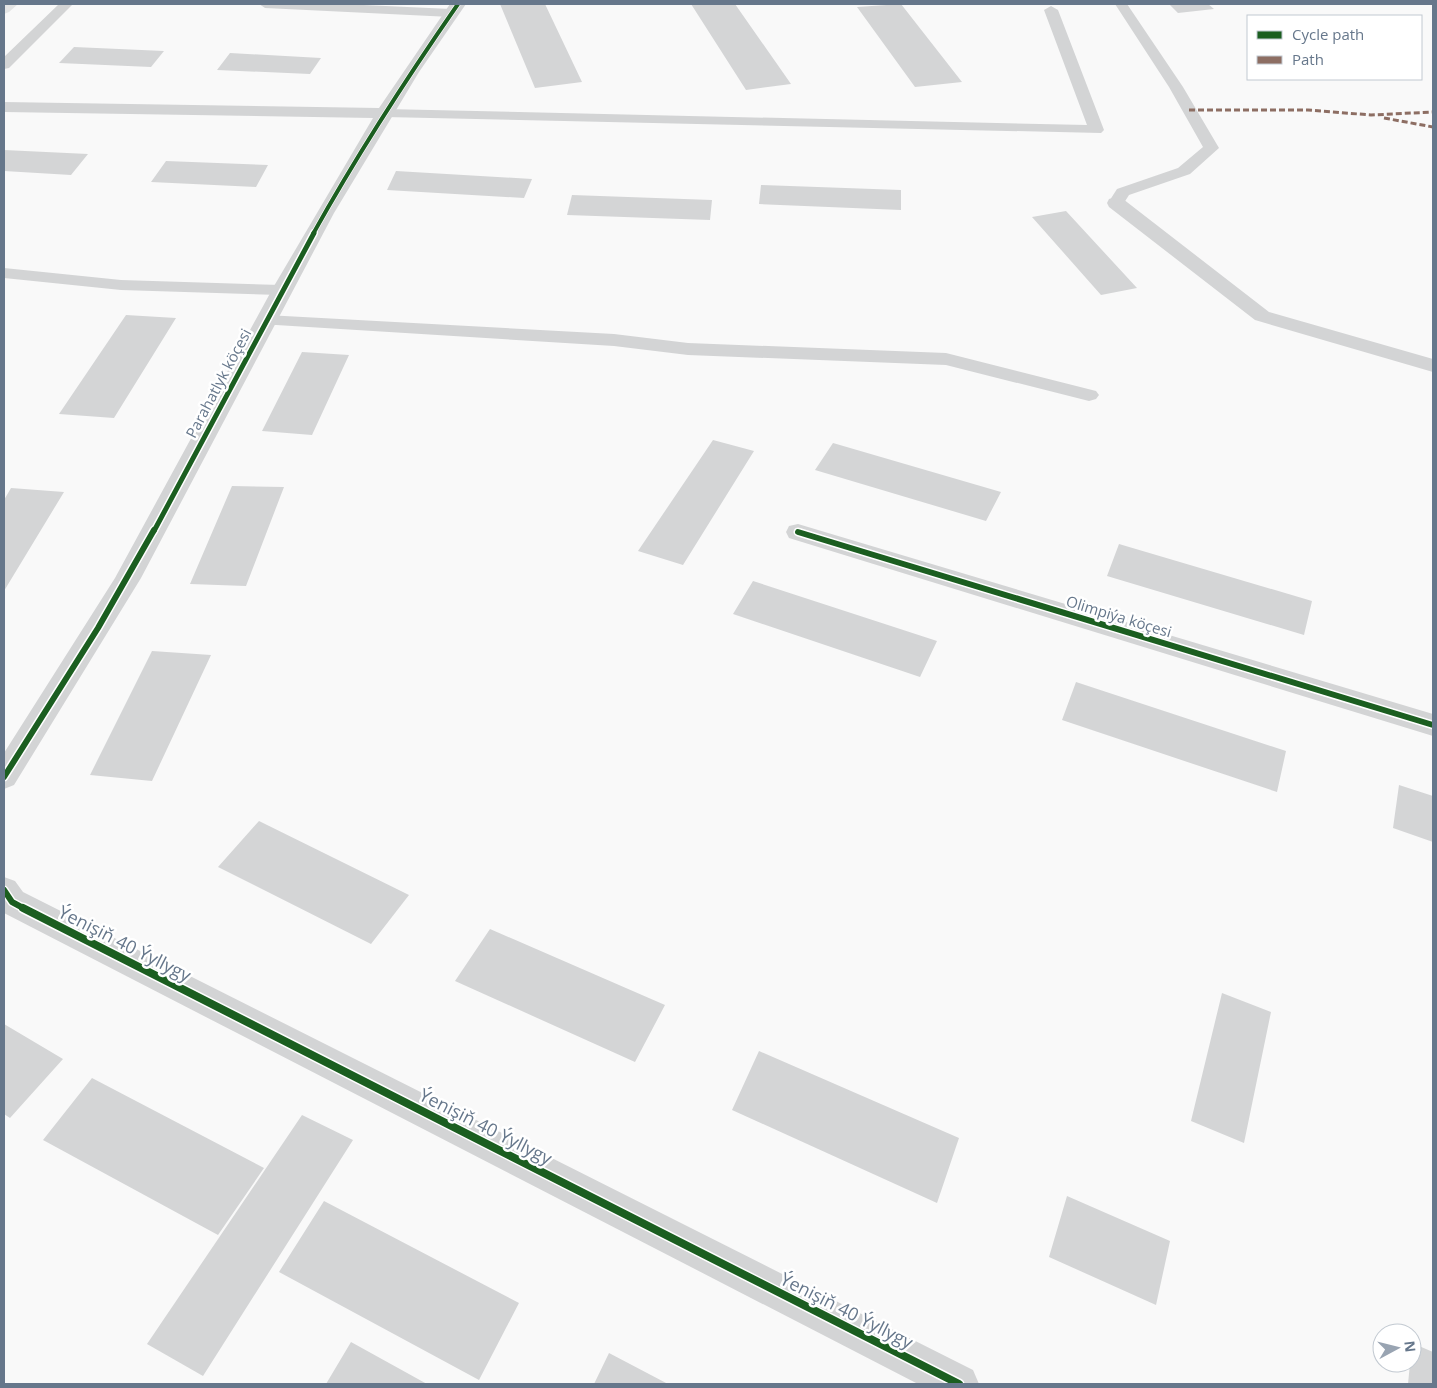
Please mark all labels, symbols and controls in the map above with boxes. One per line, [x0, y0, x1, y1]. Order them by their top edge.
legend [1247, 15, 1422, 80]
text: Cycle path [1292, 24, 1364, 44]
text: Path [1292, 49, 1324, 69]
street label: Parahatlyk köçesi [181, 325, 255, 441]
street label: Olimpiýa köçesi [1064, 590, 1174, 642]
street label: Ýenişiň 40 Ýyllygy [55, 899, 196, 987]
street label: Ýenişiň 40 Ýyllygy [416, 1082, 557, 1170]
street label: Ýenişiň 40 Ýyllygy [777, 1266, 918, 1354]
north arrow [1372, 1323, 1422, 1373]
text: N [1400, 1340, 1421, 1353]

